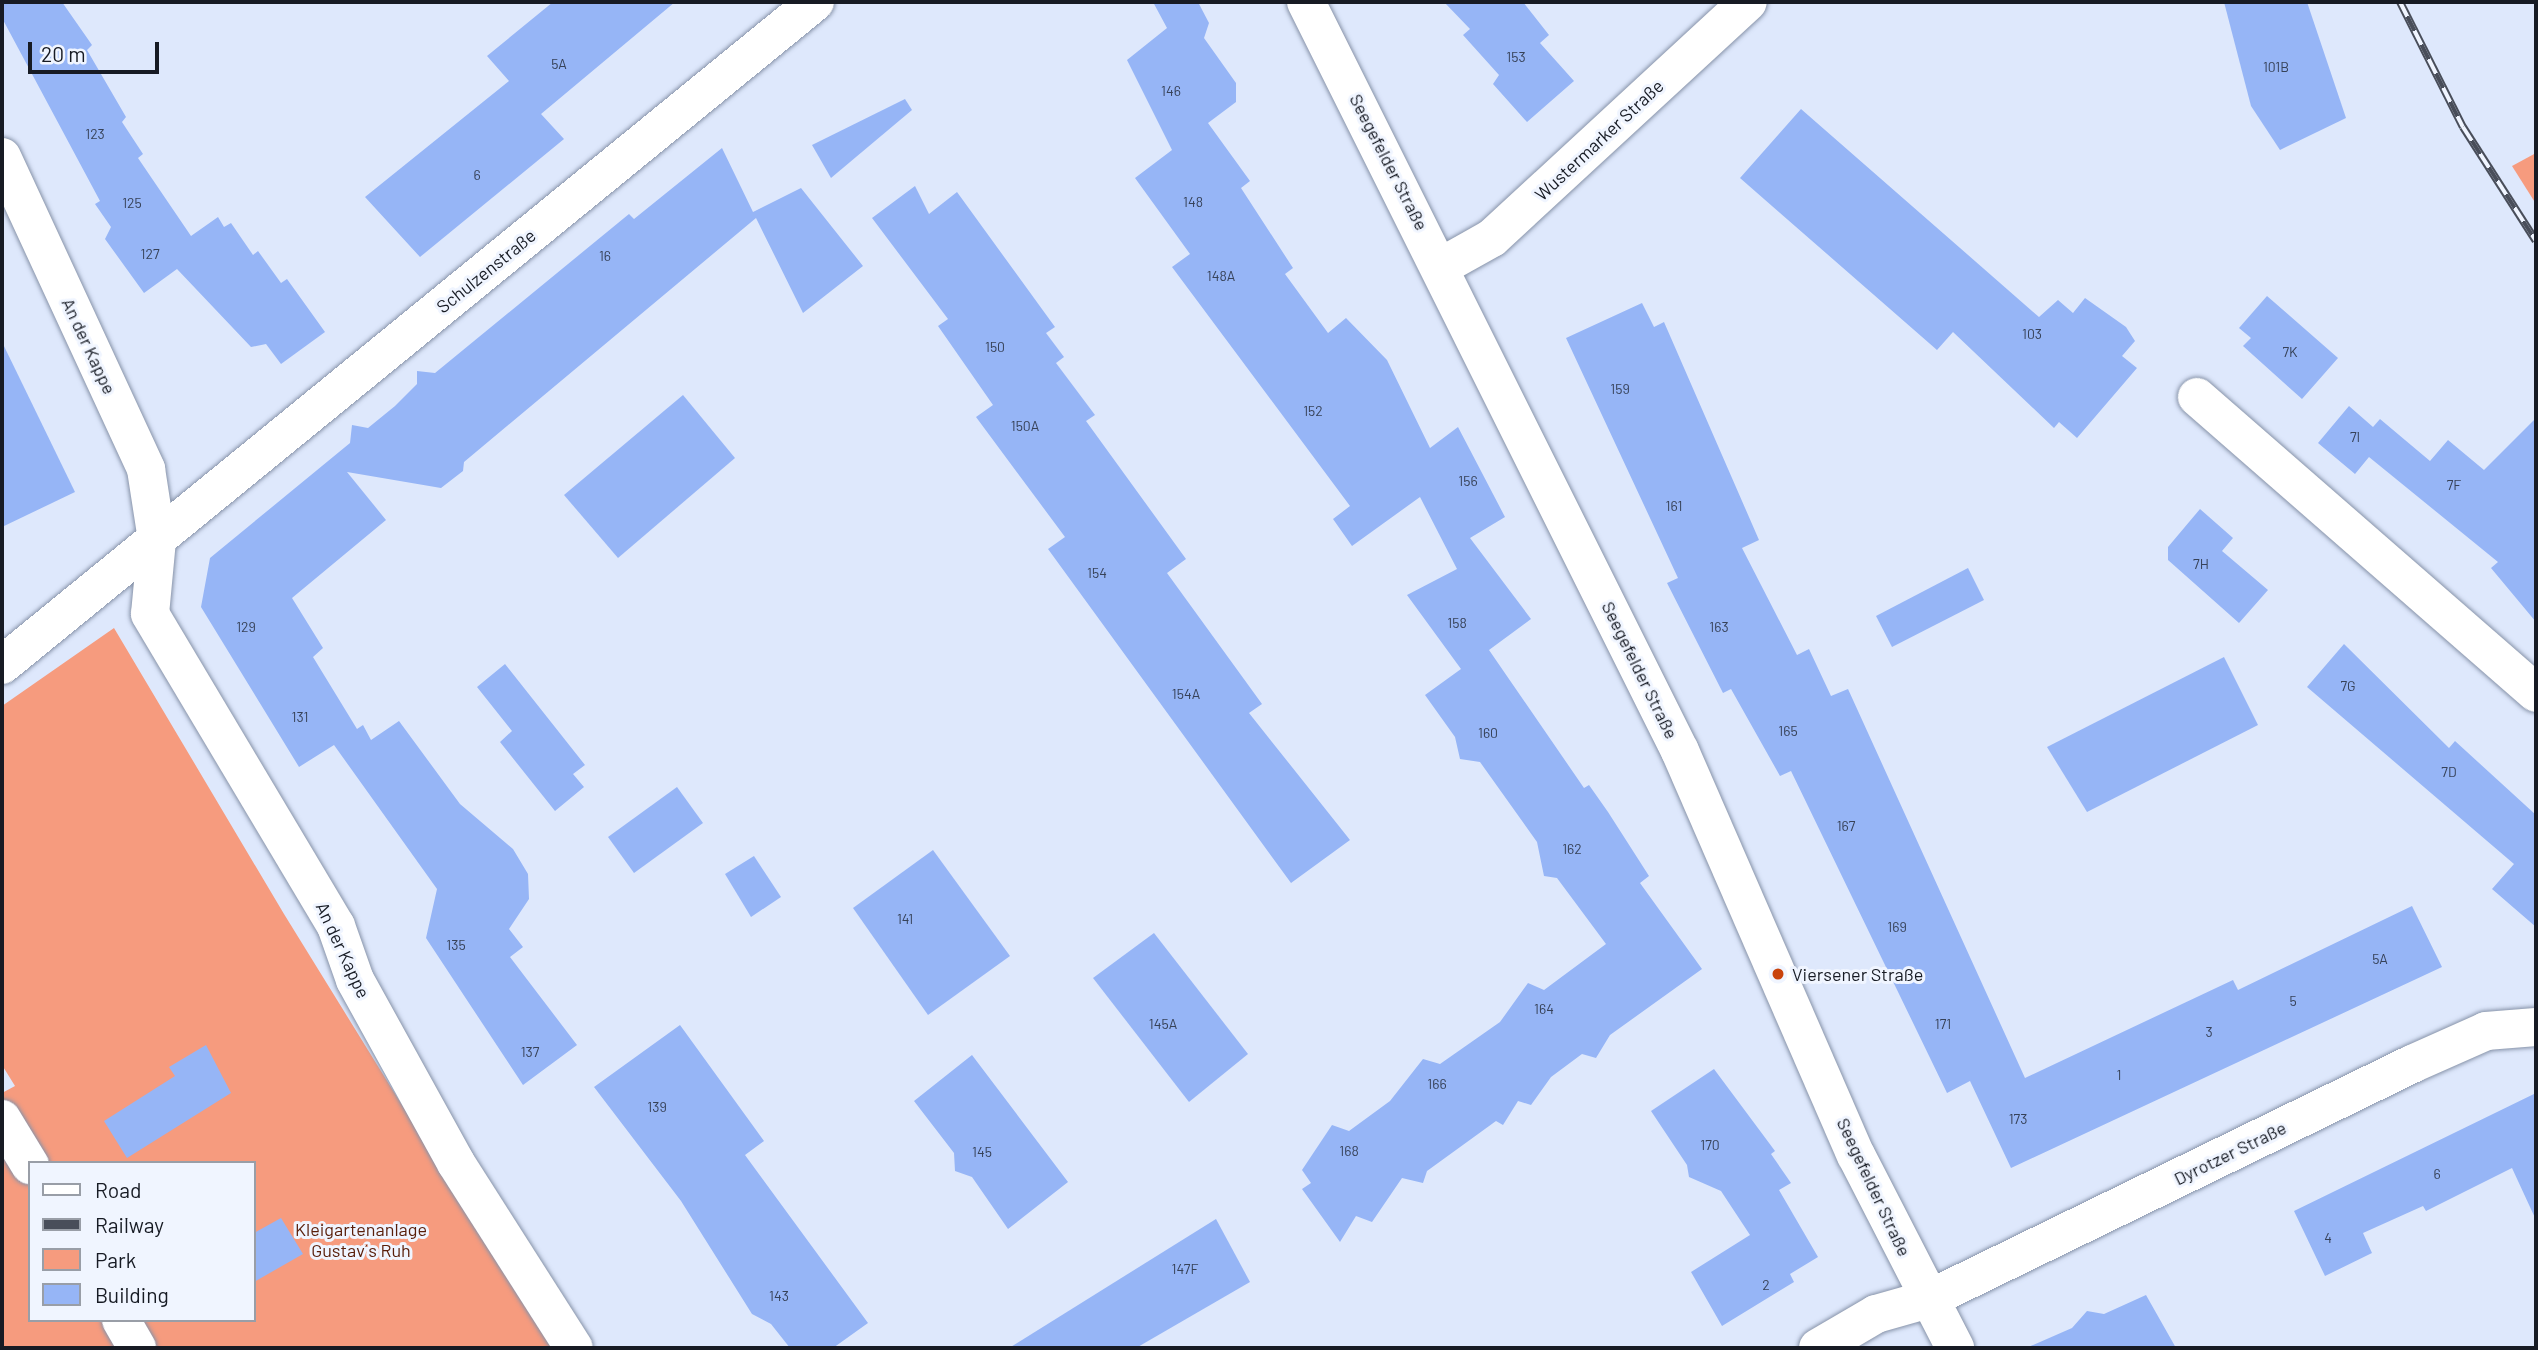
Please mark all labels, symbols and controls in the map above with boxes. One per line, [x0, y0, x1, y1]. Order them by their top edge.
scale bar [32, 28, 163, 72]
text: 20 m [41, 41, 86, 66]
house number: 153 [1506, 49, 1526, 65]
house number: 5A [551, 56, 567, 72]
house number: 101B [2263, 59, 2289, 75]
street label: Wustermarker Straße [1530, 75, 1668, 205]
house number: 146 [1161, 83, 1181, 99]
street label: Seegefelder Straße [1345, 90, 1433, 234]
house number: 123 [85, 126, 105, 142]
house number: 6 [473, 167, 481, 183]
house number: 148 [1183, 194, 1203, 210]
house number: 125 [122, 195, 142, 211]
street label: Schulzenstraße [432, 224, 540, 318]
house number: 127 [140, 246, 160, 262]
house number: 16 [599, 248, 611, 264]
house number: 148A [1207, 268, 1235, 284]
street label: An der Kappe [57, 295, 121, 397]
house number: 103 [2022, 326, 2042, 342]
house number: 150 [985, 339, 1005, 355]
house number: 7K [2282, 344, 2298, 360]
house number: 159 [1610, 381, 1630, 397]
house number: 152 [1303, 403, 1323, 419]
house number: 150A [1011, 418, 1039, 434]
house number: 7I [2350, 429, 2360, 445]
house number: 156 [1458, 473, 1478, 489]
house number: 7F [2447, 477, 2461, 493]
house number: 161 [1666, 498, 1682, 514]
house number: 7H [2193, 556, 2209, 572]
house number: 154 [1087, 565, 1107, 581]
street label: Seegefelder Straße [1597, 598, 1683, 742]
house number: 158 [1447, 615, 1467, 631]
house number: 129 [236, 619, 256, 635]
house number: 163 [1709, 619, 1729, 635]
house number: 7G [2340, 678, 2356, 694]
house number: 154A [1172, 686, 1200, 702]
house number: 131 [292, 709, 308, 725]
house number: 165 [1778, 723, 1798, 739]
house number: 160 [1478, 725, 1498, 741]
house number: 7D [2441, 764, 2457, 780]
house number: 167 [1837, 818, 1855, 834]
house number: 162 [1562, 841, 1582, 857]
street label: An der Kappe [311, 899, 375, 1001]
house number: 141 [897, 911, 913, 927]
house number: 169 [1887, 919, 1907, 935]
house number: 135 [446, 937, 466, 953]
house number: 5A [2372, 951, 2388, 967]
place label: Viersener Straße [1792, 963, 1923, 985]
marker: Viersener Straße [1770, 966, 1786, 982]
house number: 5 [2289, 993, 2297, 1009]
house number: 164 [1534, 1001, 1554, 1017]
house number: 145A [1149, 1016, 1177, 1032]
house number: 171 [1935, 1016, 1951, 1032]
house number: 3 [2205, 1024, 2213, 1040]
house number: 137 [521, 1044, 539, 1060]
house number: 1 [2117, 1067, 2121, 1083]
house number: 166 [1427, 1076, 1447, 1092]
house number: 139 [647, 1099, 667, 1115]
house number: 173 [2009, 1111, 2027, 1127]
street label: Seegefelder Straße [1833, 1114, 1915, 1260]
street label: Dyrotzer Straße [2170, 1117, 2290, 1189]
house number: 170 [1700, 1137, 1720, 1153]
house number: 168 [1339, 1143, 1359, 1159]
house number: 145 [972, 1144, 992, 1160]
legend [28, 1161, 256, 1322]
house number: 6 [2433, 1166, 2441, 1182]
text: Road [95, 1177, 141, 1202]
text: Railway [95, 1212, 164, 1237]
park label: Kleigartenanlage Gustav´s Ruh [295, 1219, 427, 1262]
house number: 4 [2324, 1230, 2332, 1246]
text: Park [95, 1247, 136, 1272]
house number: 147F [1172, 1261, 1198, 1277]
house number: 2 [1762, 1277, 1770, 1293]
text: Building [95, 1282, 169, 1307]
house number: 143 [769, 1288, 789, 1304]

